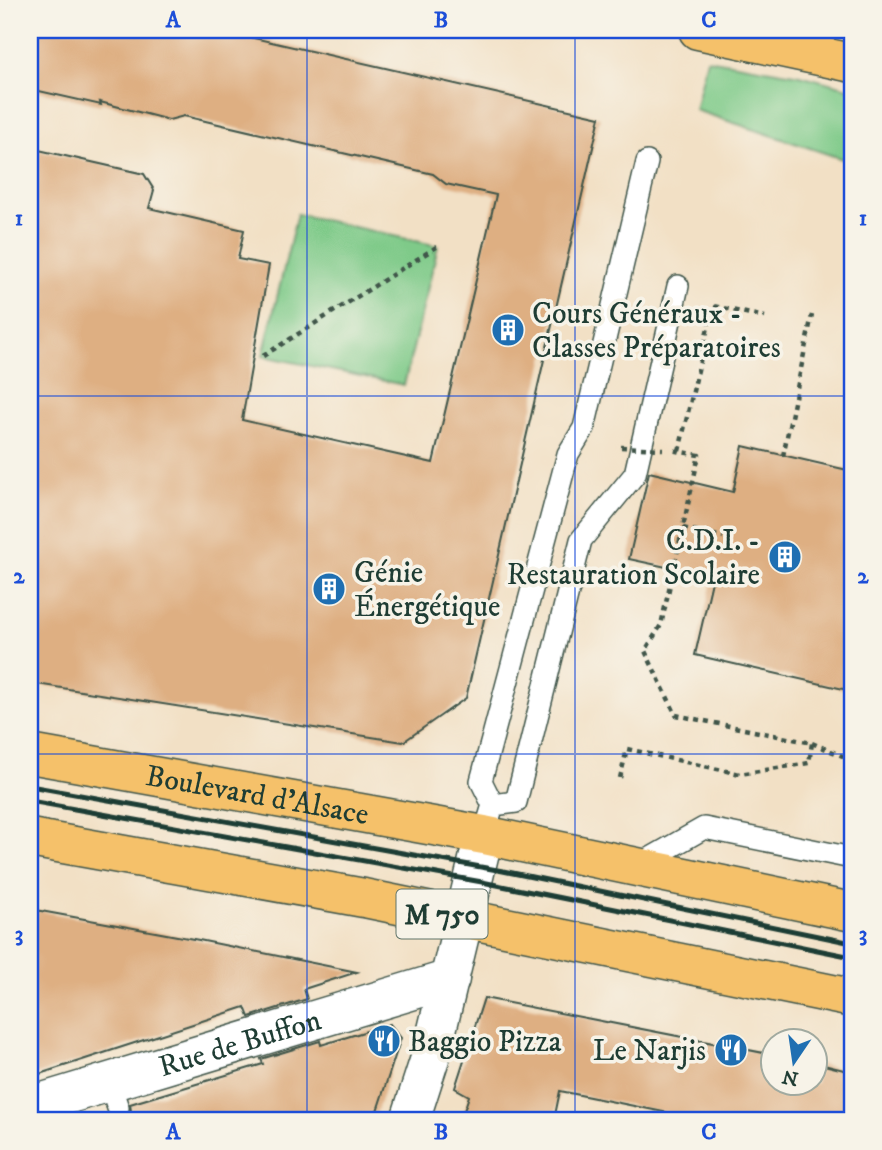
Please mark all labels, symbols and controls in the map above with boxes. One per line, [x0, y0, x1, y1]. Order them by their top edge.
text: A [165, 6, 182, 35]
text: B [434, 6, 448, 35]
text: C [701, 6, 717, 35]
text: 1 [15, 204, 23, 233]
text: 1 [859, 204, 867, 233]
place label: Cours Généraux - Classes Préparatoires [532, 296, 781, 367]
building icon: Cours Généraux - Classes Préparatoires [489, 311, 527, 349]
place label: C.D.I. - Restauration Scolaire [507, 523, 760, 594]
building icon: C.D.I. - Restauration Scolaire [766, 538, 804, 576]
place label: Génie Énergétique [354, 555, 501, 626]
text: 2 [13, 562, 25, 591]
text: 2 [857, 562, 869, 591]
building icon: Génie Énergétique [310, 570, 348, 608]
street label: Boulevard d'Alsace [143, 758, 372, 834]
road number: M 750 [396, 890, 488, 939]
text: 3 [15, 920, 23, 949]
text: 3 [859, 920, 867, 949]
street label: Rue de Buffon [154, 1002, 326, 1086]
restaurant icon: Baggio Pizza [365, 1022, 403, 1060]
place label: Baggio Pizza [408, 1024, 562, 1061]
north arrow [760, 1028, 830, 1098]
restaurant icon: Le Narjis [712, 1031, 750, 1069]
place label: Le Narjis [593, 1033, 706, 1070]
text: N [780, 1064, 801, 1090]
text: A [165, 1118, 182, 1147]
text: B [434, 1118, 448, 1147]
text: C [701, 1118, 717, 1147]

